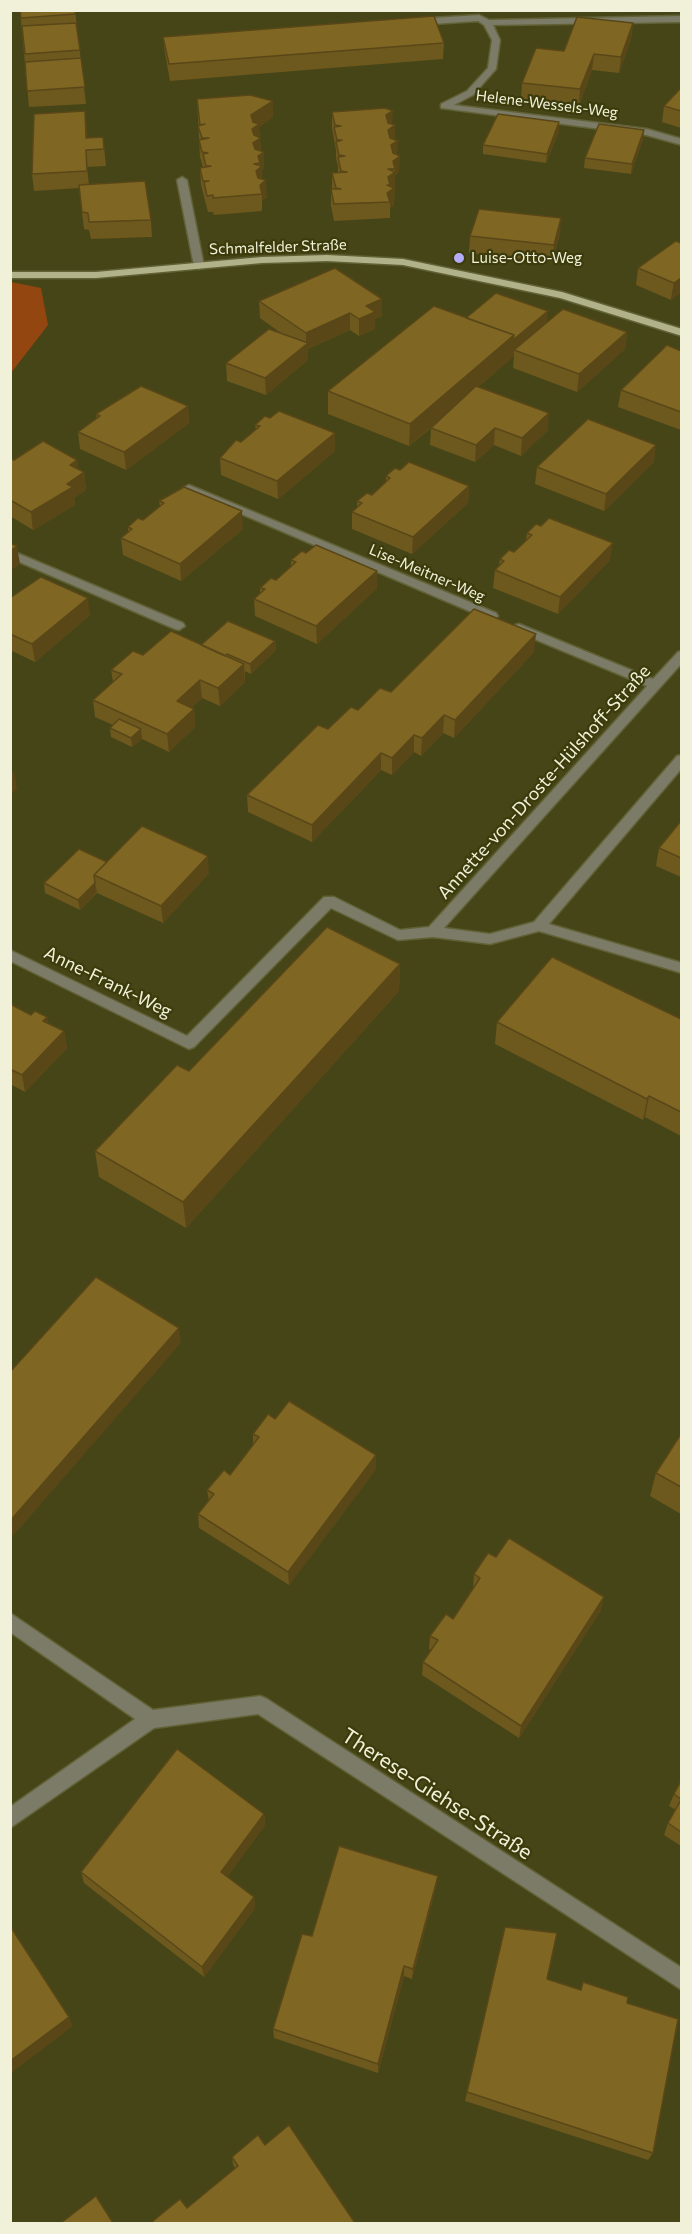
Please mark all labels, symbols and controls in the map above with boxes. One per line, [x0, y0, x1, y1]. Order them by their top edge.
street label: Helene-Wessels-Weg [475, 86, 619, 122]
street label: Schmalfelder Straße [209, 236, 347, 258]
place label: Luise-Otto-Weg [471, 249, 582, 267]
marker: Luise-Otto-Weg [452, 251, 466, 265]
street label: Lise-Meitner-Weg [366, 540, 488, 606]
street label: Annette-von-Droste-Hülshoff-Straße [433, 660, 655, 904]
street label: Anne-Frank-Weg [41, 942, 175, 1022]
street label: Therese-Giehse-Straße [337, 1723, 537, 1865]

